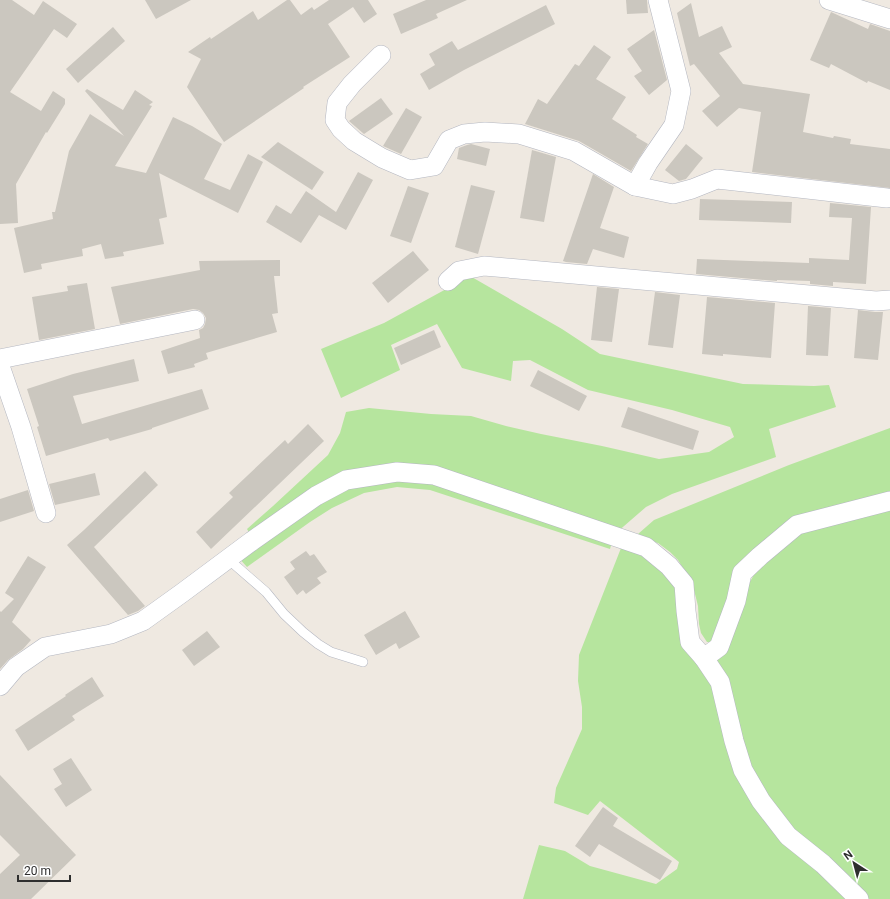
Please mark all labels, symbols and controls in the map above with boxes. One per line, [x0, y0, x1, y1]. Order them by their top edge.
north arrow [834, 843, 874, 883]
text: N [841, 848, 856, 863]
scale bar [18, 857, 70, 883]
text: 20 m [24, 864, 51, 878]

